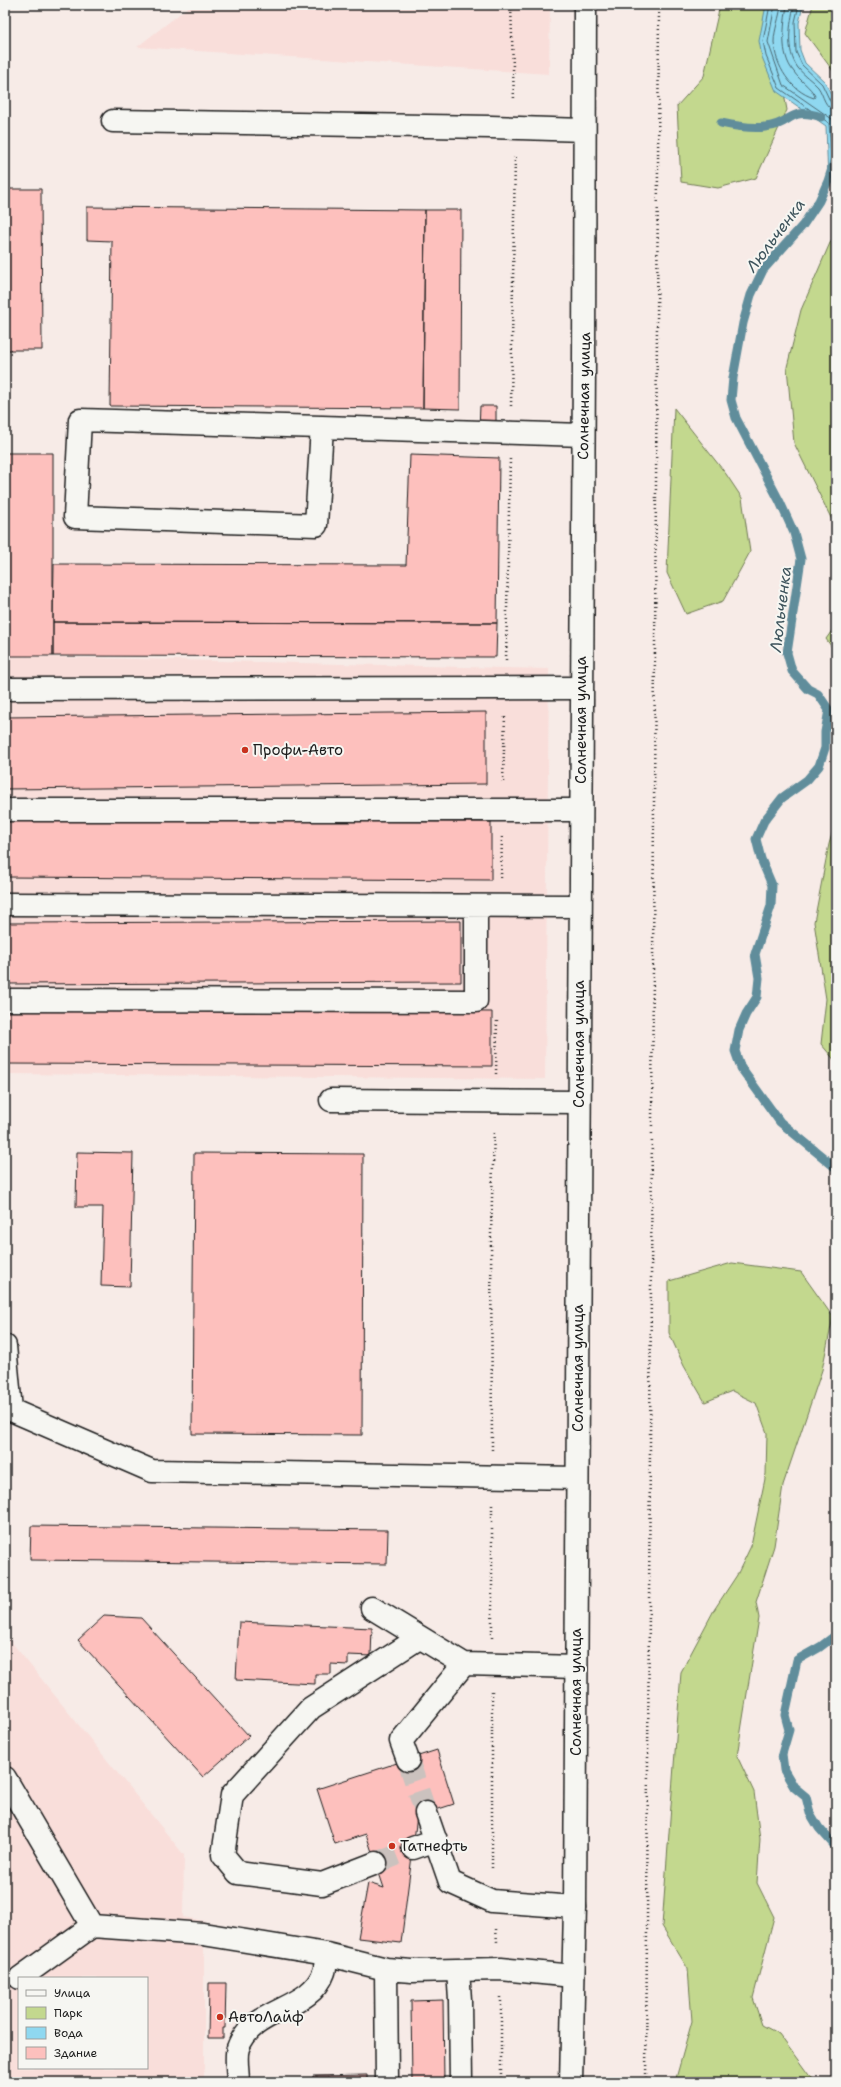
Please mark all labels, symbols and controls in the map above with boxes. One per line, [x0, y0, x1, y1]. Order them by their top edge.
water label: Люльченка [740, 194, 810, 277]
street label: Солнечная улица [573, 331, 595, 460]
water label: Люльченка [765, 565, 796, 654]
street label: Солнечная улица [571, 655, 591, 784]
place label: Профи-Авто [253, 740, 343, 760]
marker: Профи-Авто [240, 745, 250, 755]
street label: Солнечная улица [569, 979, 589, 1108]
street label: Солнечная улица [568, 1303, 588, 1432]
street label: Солнечная улица [566, 1627, 586, 1756]
place label: Татнефть [400, 1836, 468, 1856]
marker: Татнефть [387, 1841, 397, 1851]
legend [18, 1977, 148, 2069]
text: Улица [54, 1985, 91, 2001]
text: Парк [54, 2005, 83, 2021]
place label: АвтоЛайф [228, 2007, 304, 2027]
marker: АвтоЛайф [215, 2012, 225, 2022]
text: Вода [54, 2025, 83, 2041]
text: Здание [54, 2045, 98, 2061]

